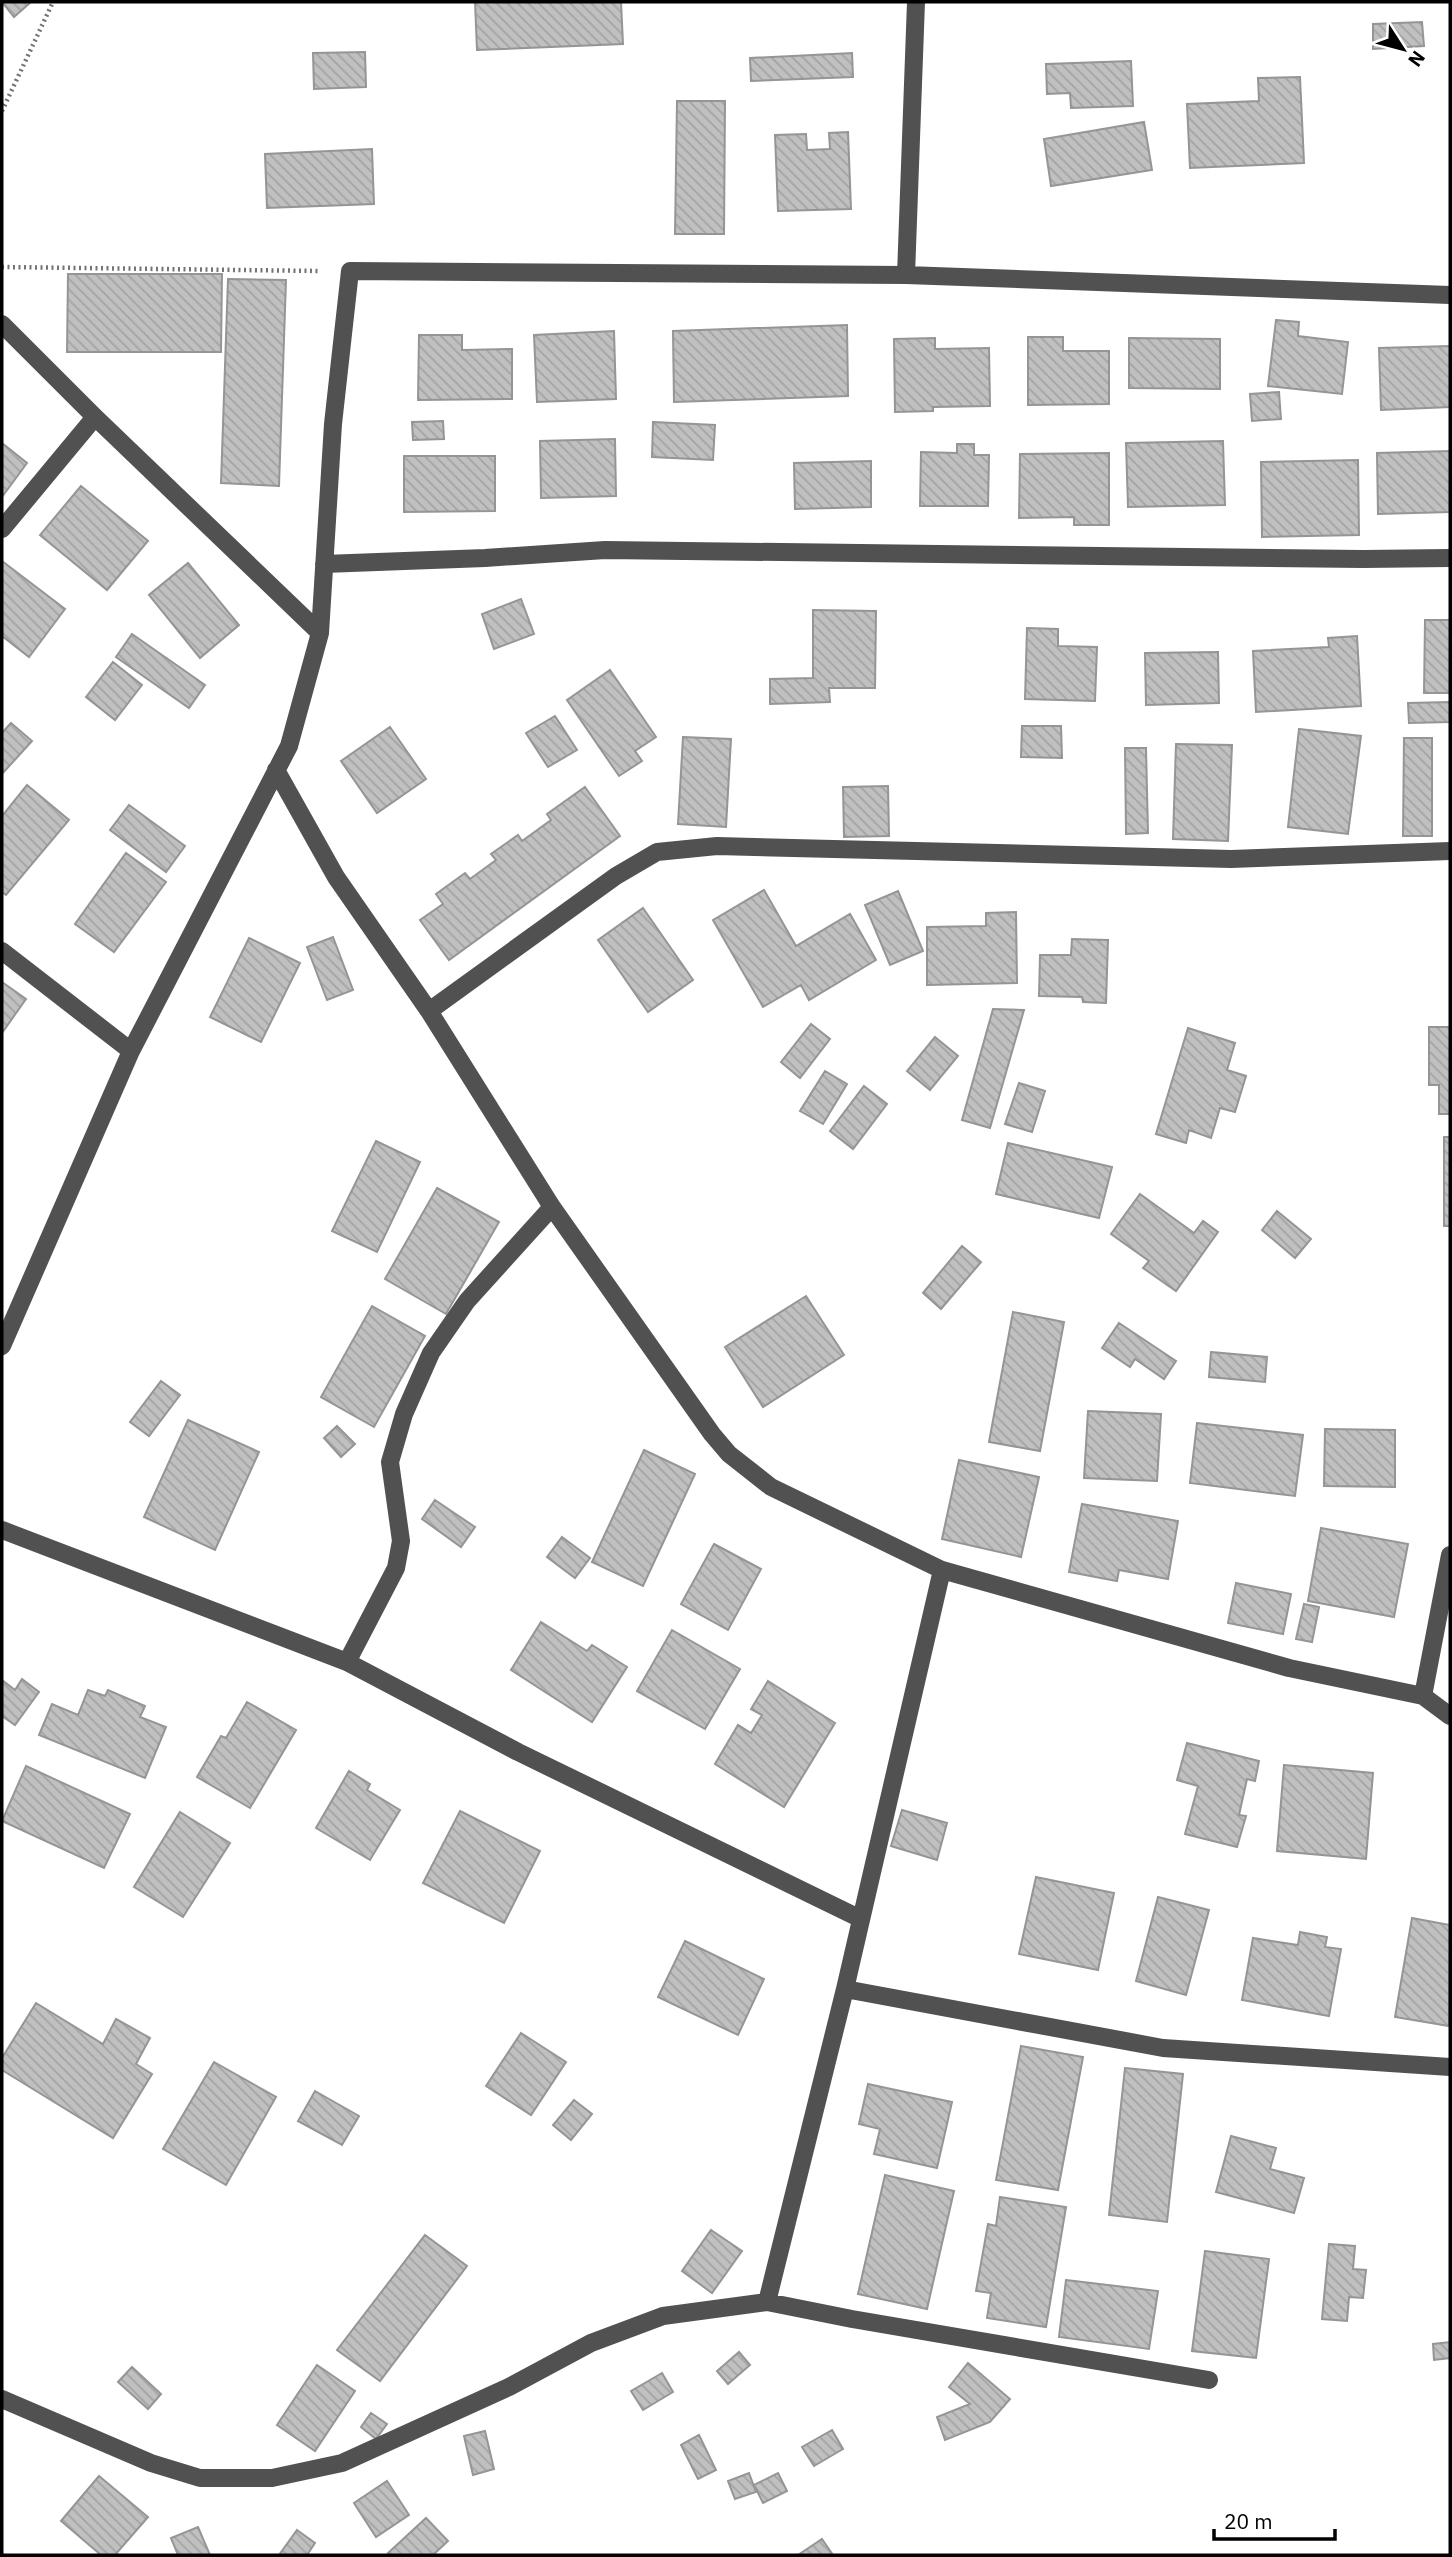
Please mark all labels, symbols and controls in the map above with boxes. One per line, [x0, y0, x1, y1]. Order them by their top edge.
north arrow [1368, 14, 1438, 84]
text: N [1403, 46, 1431, 72]
scale bar [1214, 2498, 1335, 2542]
text: 20 m [1224, 2507, 1273, 2535]

